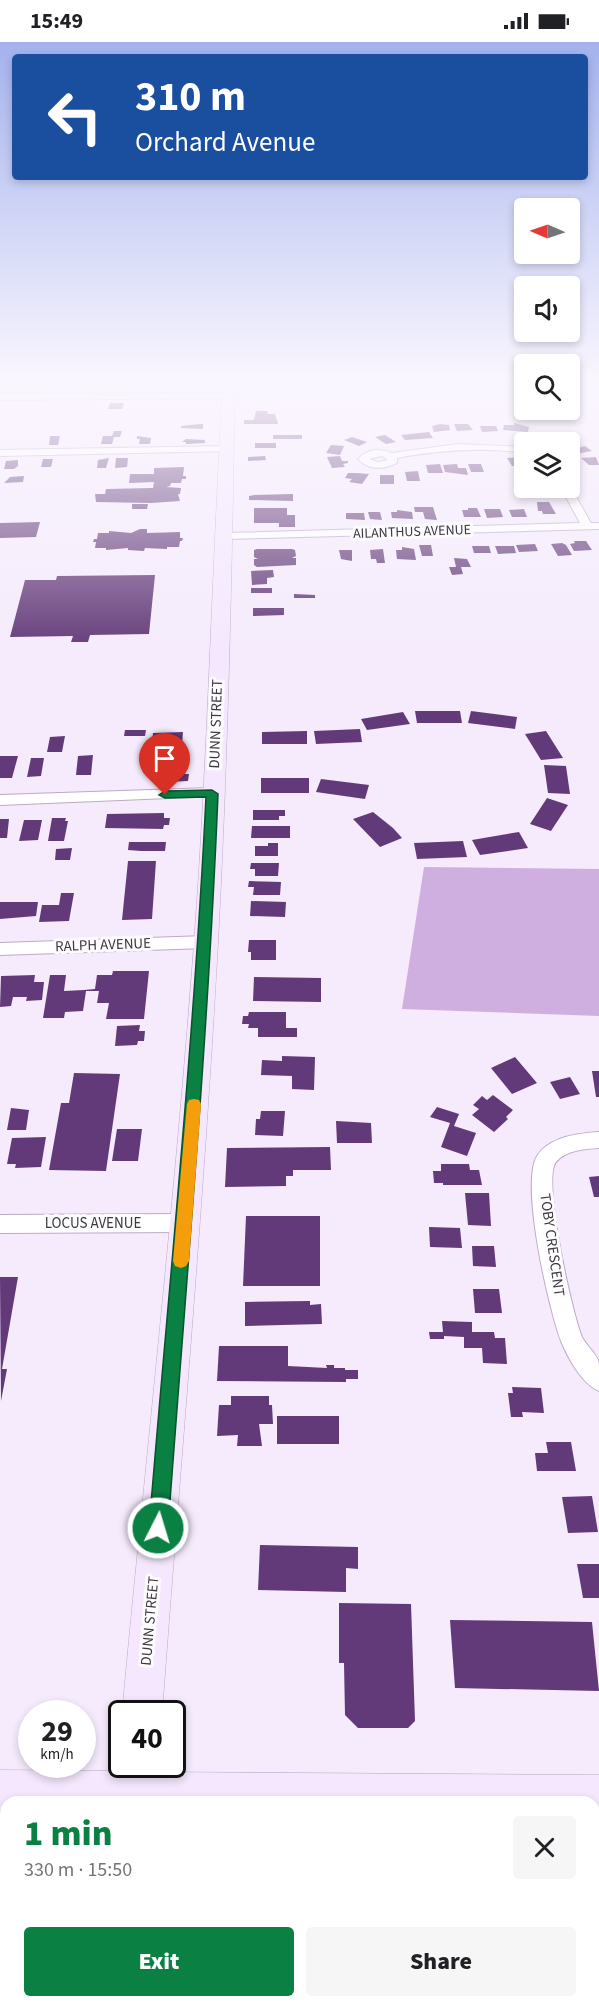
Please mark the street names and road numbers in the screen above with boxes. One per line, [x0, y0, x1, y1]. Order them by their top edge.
street label: AILANTHUS AVENUE [353, 520, 471, 544]
street label: DUNN STREET [204, 679, 228, 769]
street label: RALPH AVENUE [55, 933, 151, 957]
street label: TOBY CRESCENT [534, 1192, 570, 1298]
street label: LOCUS AVENUE [45, 1213, 141, 1234]
street label: DUNN STREET [136, 1576, 164, 1666]

